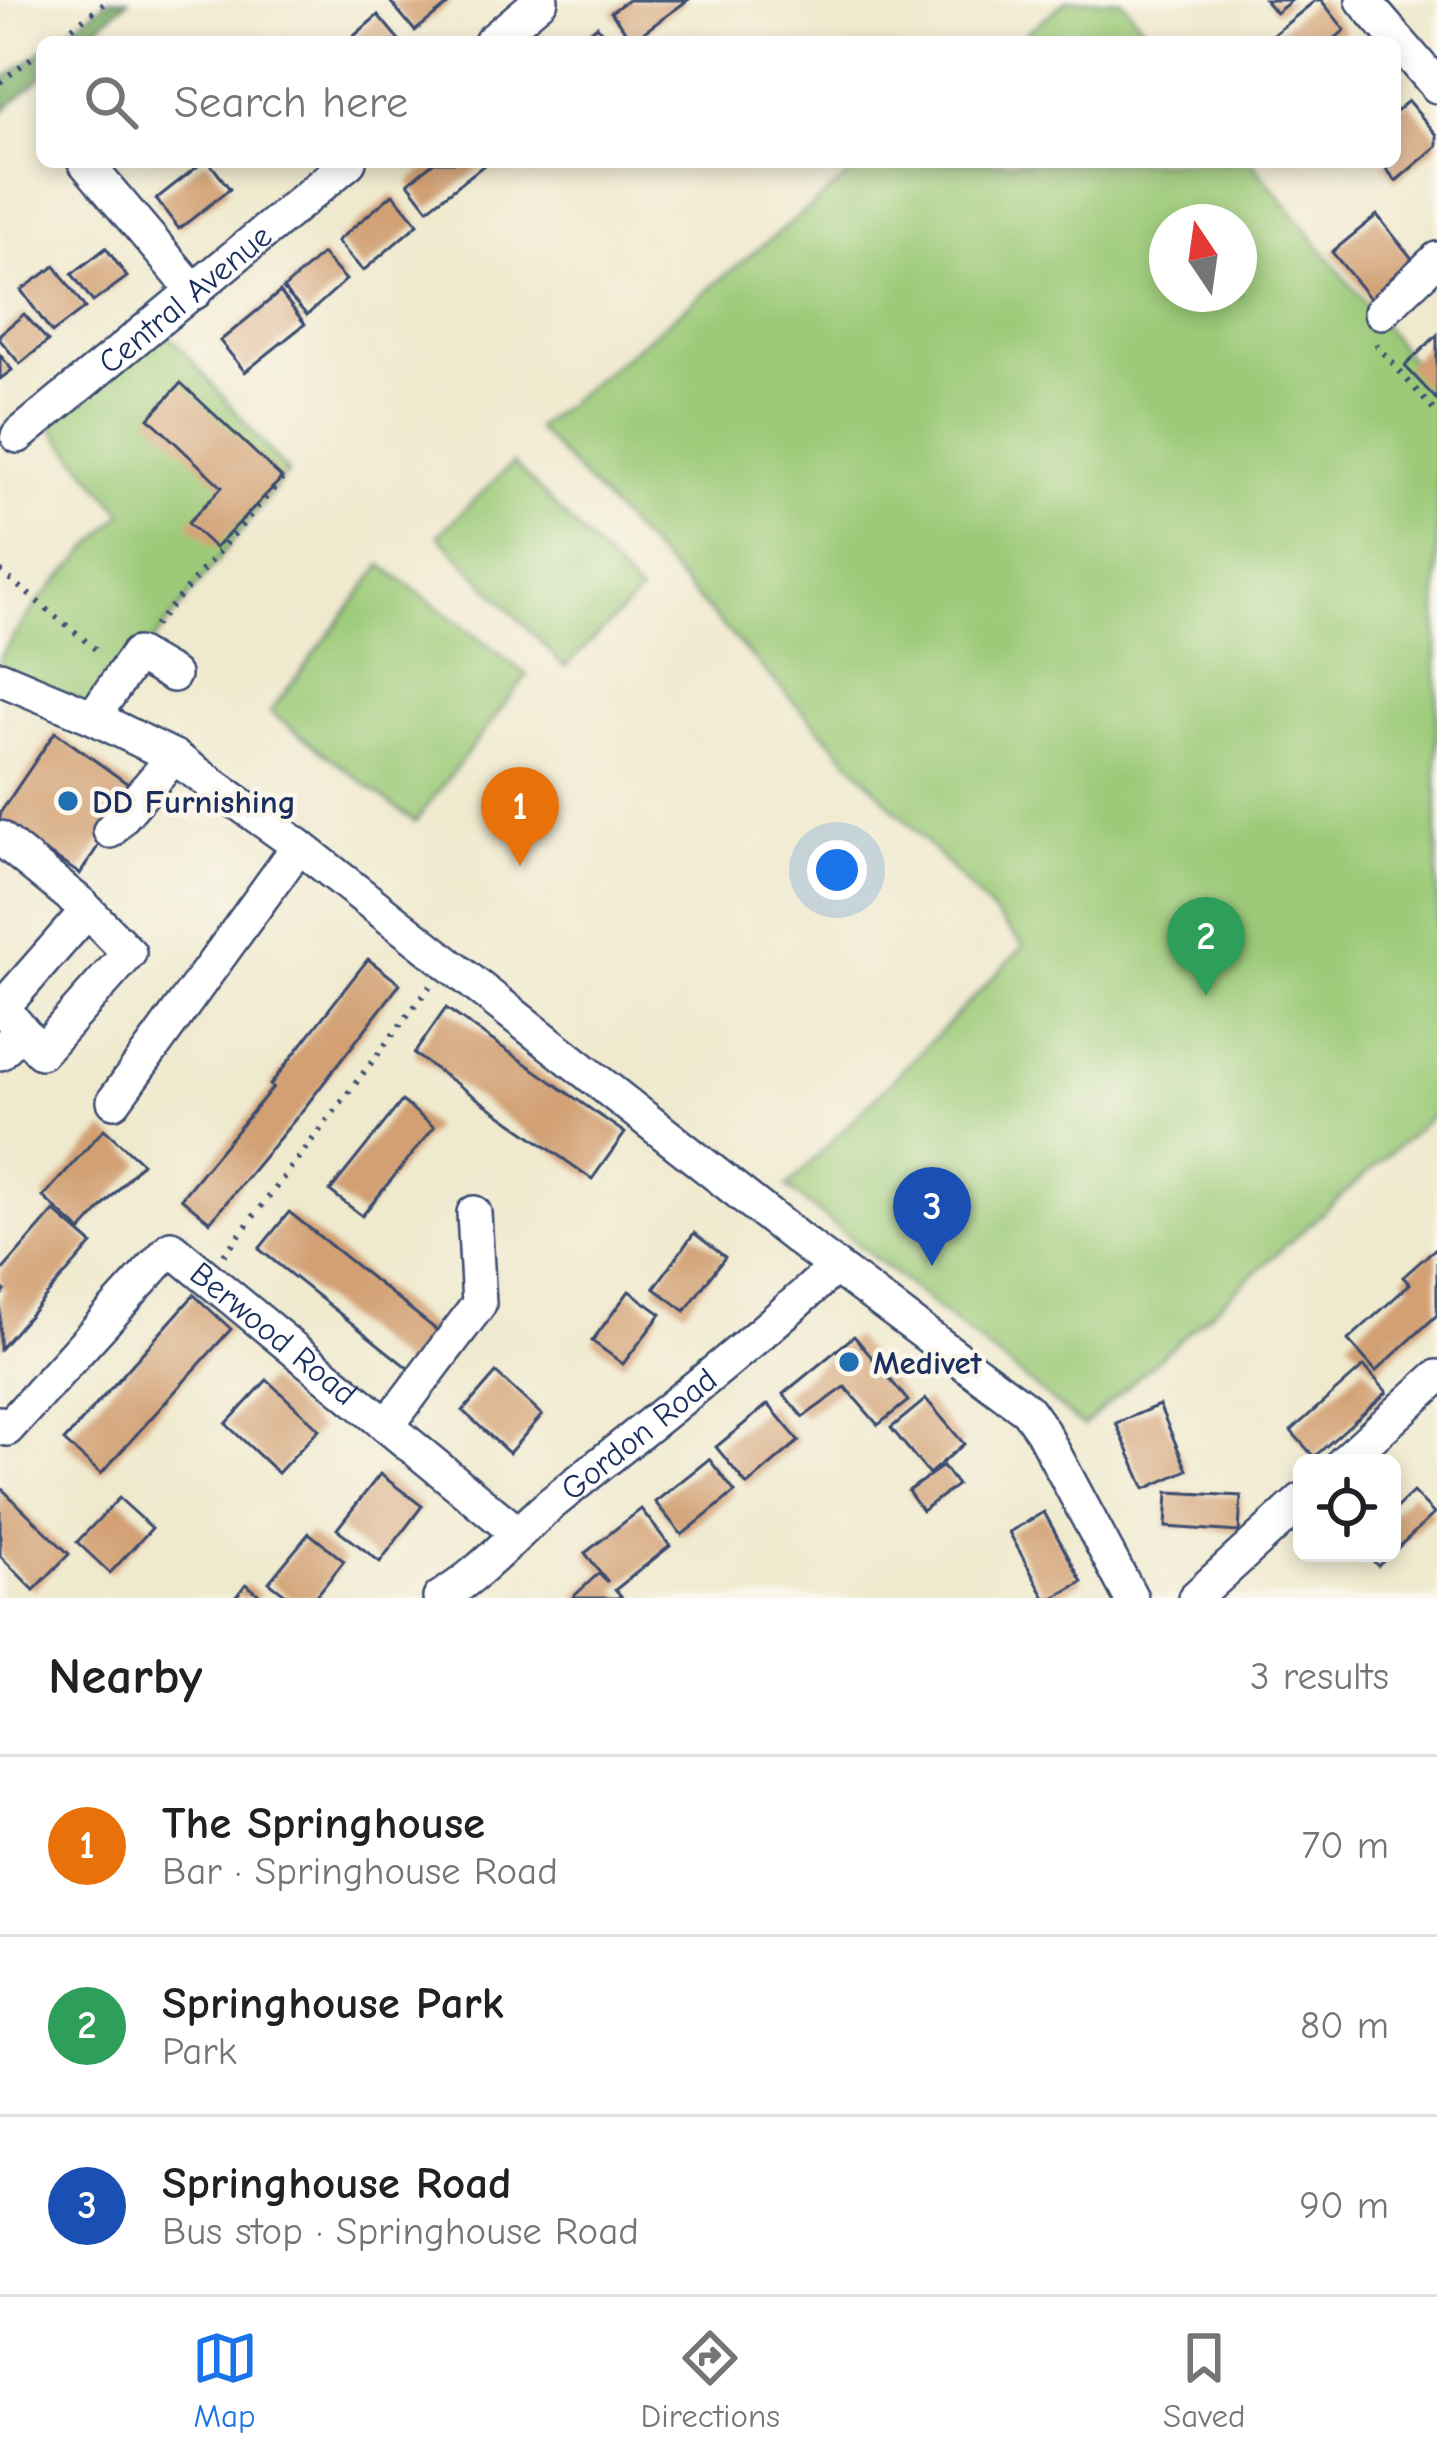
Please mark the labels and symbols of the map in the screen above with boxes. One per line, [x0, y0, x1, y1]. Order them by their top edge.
north arrow [1149, 204, 1257, 312]
street label: Central Avenue [91, 217, 279, 382]
pin: 1 [481, 767, 559, 866]
place label: DD Furnishing [92, 783, 296, 821]
marker: DD Furnishing [55, 788, 81, 814]
your location [807, 840, 867, 900]
pin: 2 [1167, 897, 1245, 996]
pin: 3 [893, 1167, 971, 1266]
street label: Berwood Road [183, 1254, 364, 1413]
place label: Medivet [873, 1344, 983, 1382]
marker: Medivet [836, 1349, 862, 1375]
street label: Gordon Road [553, 1360, 724, 1508]

